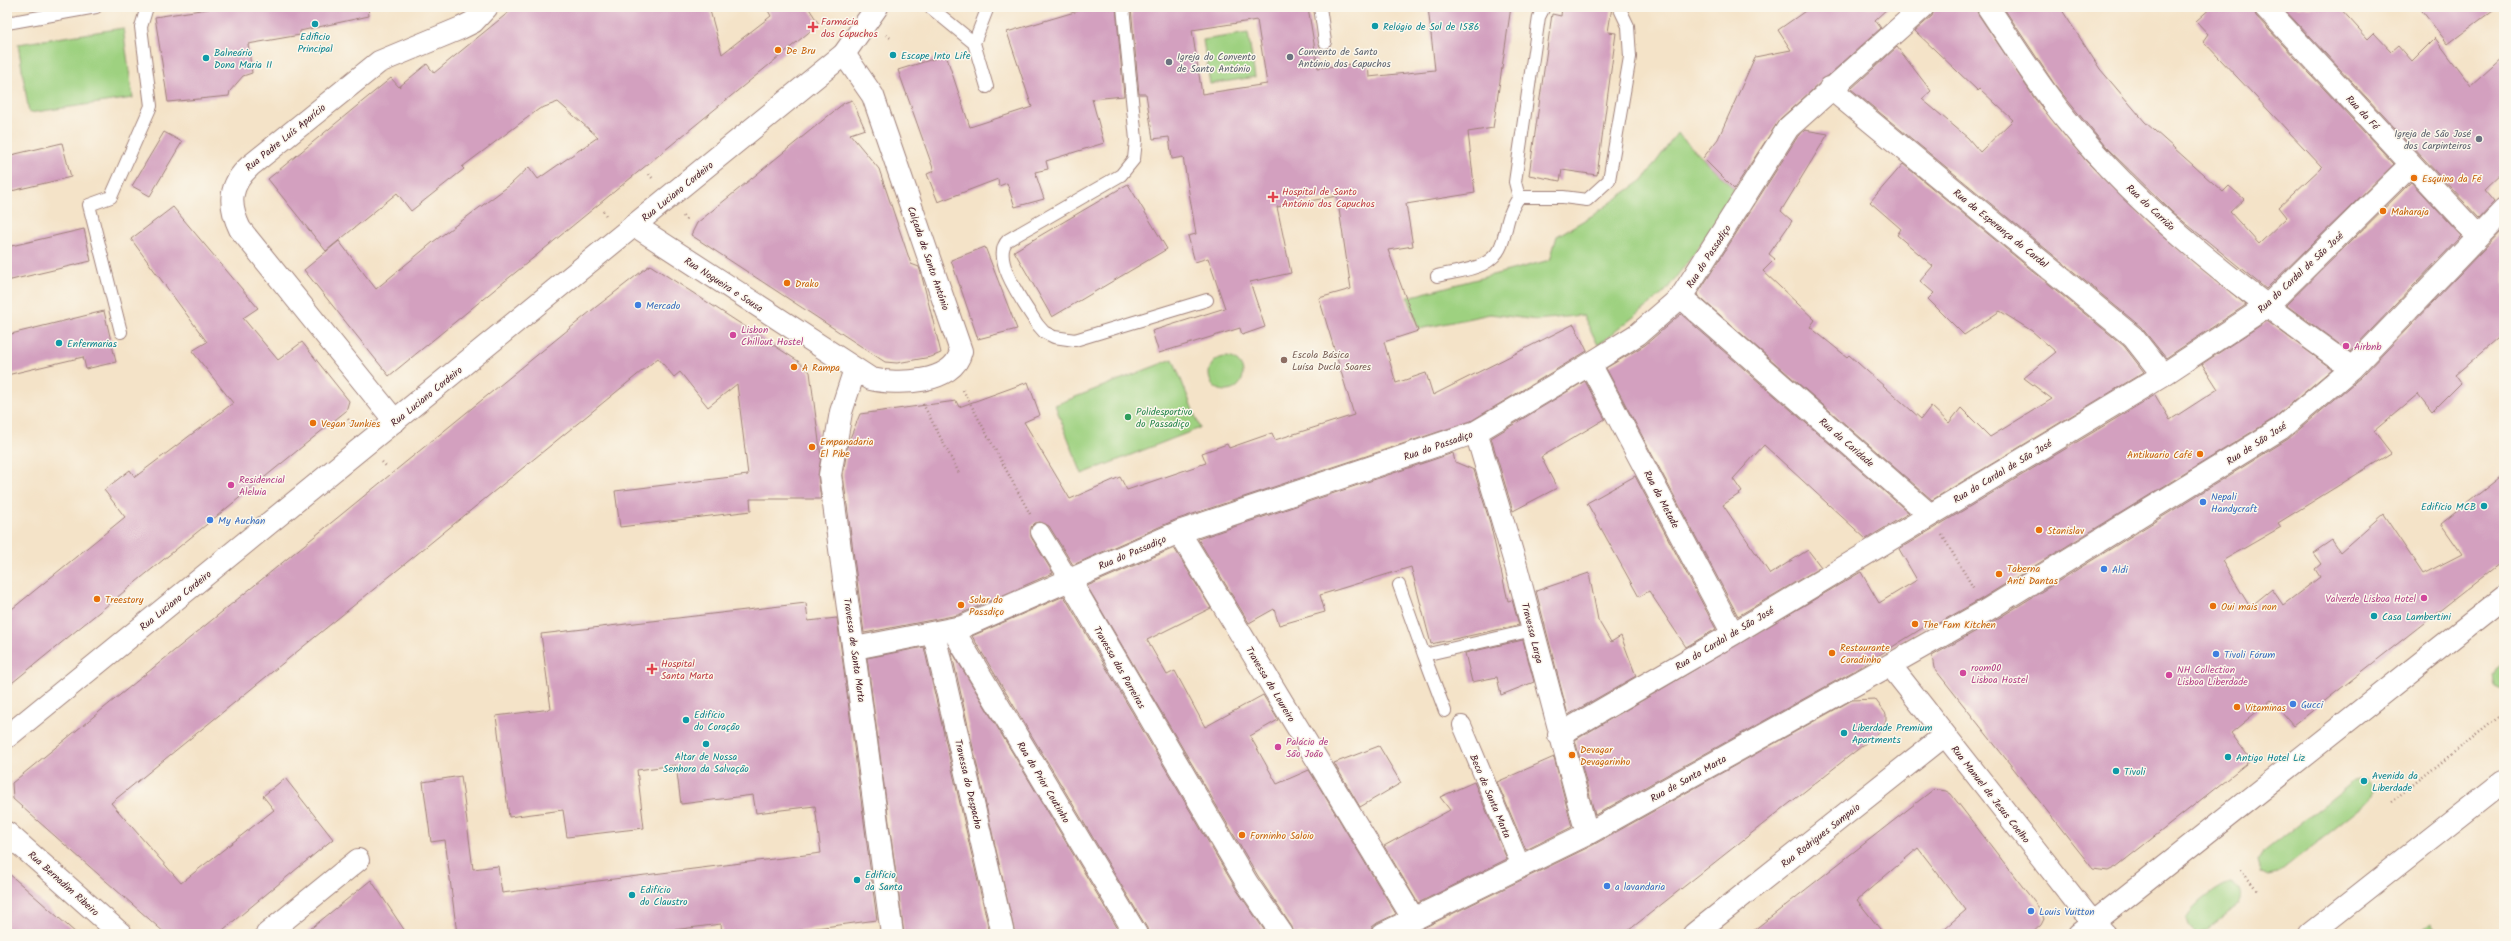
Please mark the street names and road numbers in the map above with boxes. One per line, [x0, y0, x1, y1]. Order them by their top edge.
street label: Rua da Fé [2342, 92, 2383, 134]
street label: Rua Padre Luís Aparício [242, 100, 330, 175]
street label: Rua Luciano Cordeiro [638, 157, 717, 226]
street label: Rua do Carrião [2122, 181, 2179, 235]
street label: Rua da Esperança do Cardal [1949, 185, 2052, 273]
street label: Calçada de Santo António [903, 204, 954, 313]
street label: Rua do Passadiço [1682, 221, 1736, 291]
street label: Rua do Cardal de São José [2254, 228, 2348, 317]
street label: Rua Nogueira e Sousa [681, 253, 766, 317]
street label: Rua Luciano Cordeiro [387, 362, 466, 431]
street label: Rua da Caridade [1815, 414, 1878, 472]
street label: Rua de São José [2223, 418, 2290, 469]
street label: Rua do Passadiço [1401, 426, 1476, 465]
street label: Rua do Cardal de São José [1950, 436, 2056, 508]
street label: Rua da Metade [1639, 468, 1683, 532]
street label: Rua do Passadiço [1096, 531, 1169, 574]
street label: Rua Luciano Cordeiro [136, 566, 215, 635]
street label: Travessa de Santa Marta [839, 597, 869, 704]
street label: Travessa Larga [1517, 601, 1547, 666]
street label: Rua do Cardal de São José [1672, 603, 1778, 675]
street label: Travessa das Parreiras [1089, 623, 1150, 712]
street label: Travessa do Loureiro [1241, 644, 1299, 726]
street label: Travessa do Despacho [950, 738, 986, 831]
street label: Rua do Prior Coutinho [1012, 739, 1074, 827]
street label: Rua Manuel de Jesus Coelho [1947, 742, 2034, 847]
street label: Rua de Santa Marta [1647, 751, 1730, 807]
street label: Beco de Santa Marta [1465, 752, 1515, 841]
street label: Rua Rodrigues Sampaio [1777, 799, 1864, 872]
street label: Rua Bernadim Ribeiro [24, 847, 103, 920]

